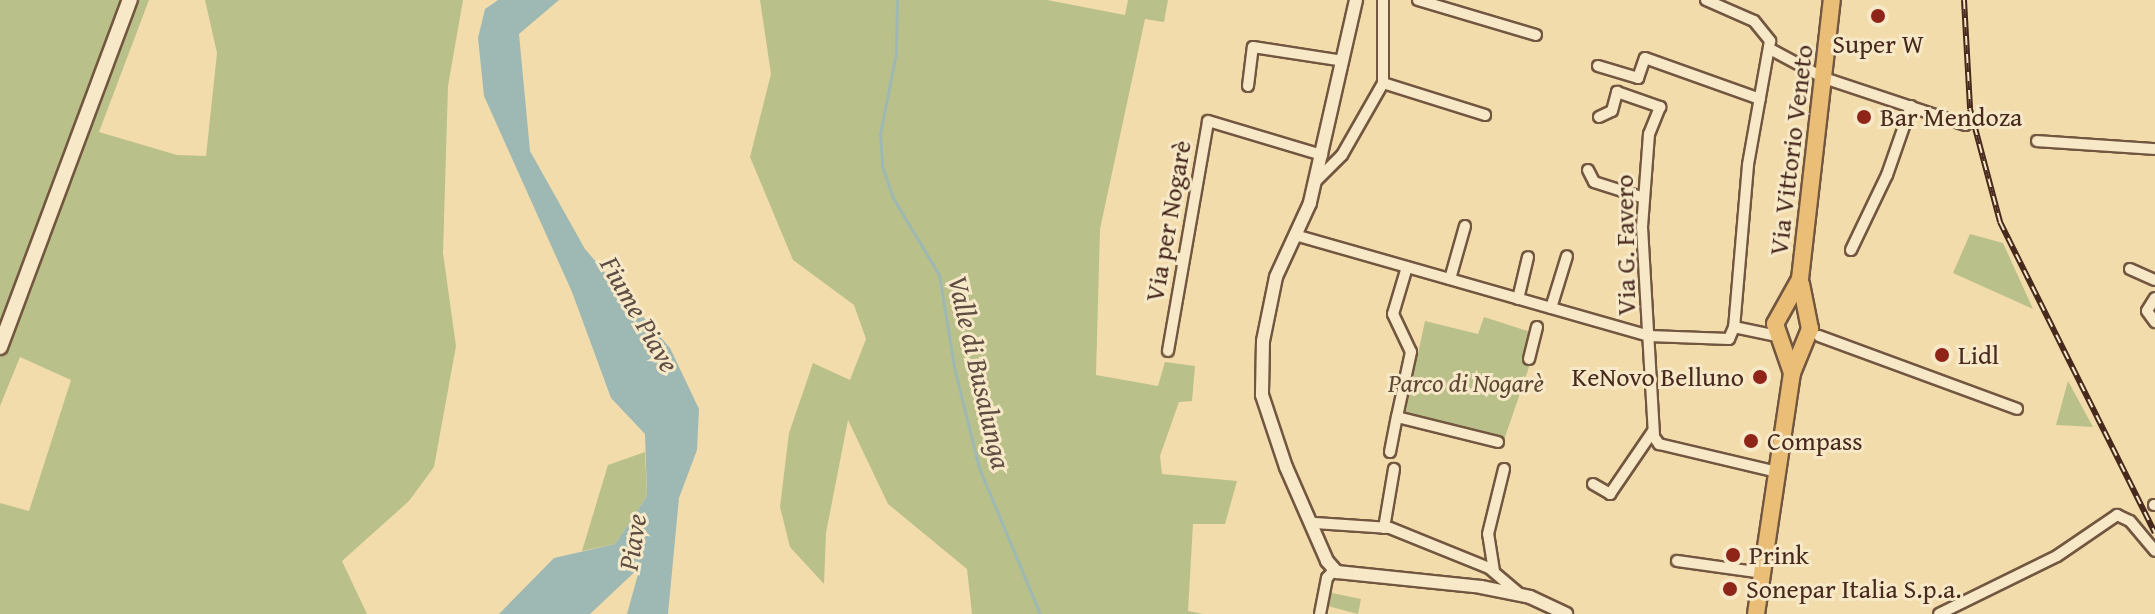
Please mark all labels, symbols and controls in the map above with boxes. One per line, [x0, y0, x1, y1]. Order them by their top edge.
marker: Super W [1869, 7, 1887, 25]
place label: Super W [1832, 28, 1924, 60]
street label: Via Vittorio Veneto [1763, 43, 1819, 257]
place label: Bar Mendoza [1880, 101, 2022, 133]
marker: Bar Mendoza [1855, 108, 1873, 126]
street label: Via per Nogarè [1138, 138, 1198, 304]
street label: Via G. Favero [1608, 174, 1642, 316]
water label: Fiume Piave [593, 250, 687, 378]
water label: Valle di Busalunga [941, 272, 1019, 472]
place label: Lidl [1958, 339, 1999, 371]
marker: Lidl [1933, 346, 1951, 364]
place label: KeNovo Belluno [1572, 361, 1744, 393]
park label: Parco di Nogarè [1388, 367, 1544, 399]
marker: KeNovo Belluno [1751, 368, 1769, 386]
place label: Compass [1767, 425, 1863, 457]
marker: Compass [1742, 432, 1760, 450]
water label: Piave [611, 511, 653, 573]
place label: Prink [1749, 539, 1809, 571]
marker: Prink [1724, 546, 1742, 564]
place label: Sonepar Italia S.p.a. [1746, 573, 1962, 605]
marker: Sonepar Italia S.p.a. [1721, 580, 1739, 598]

